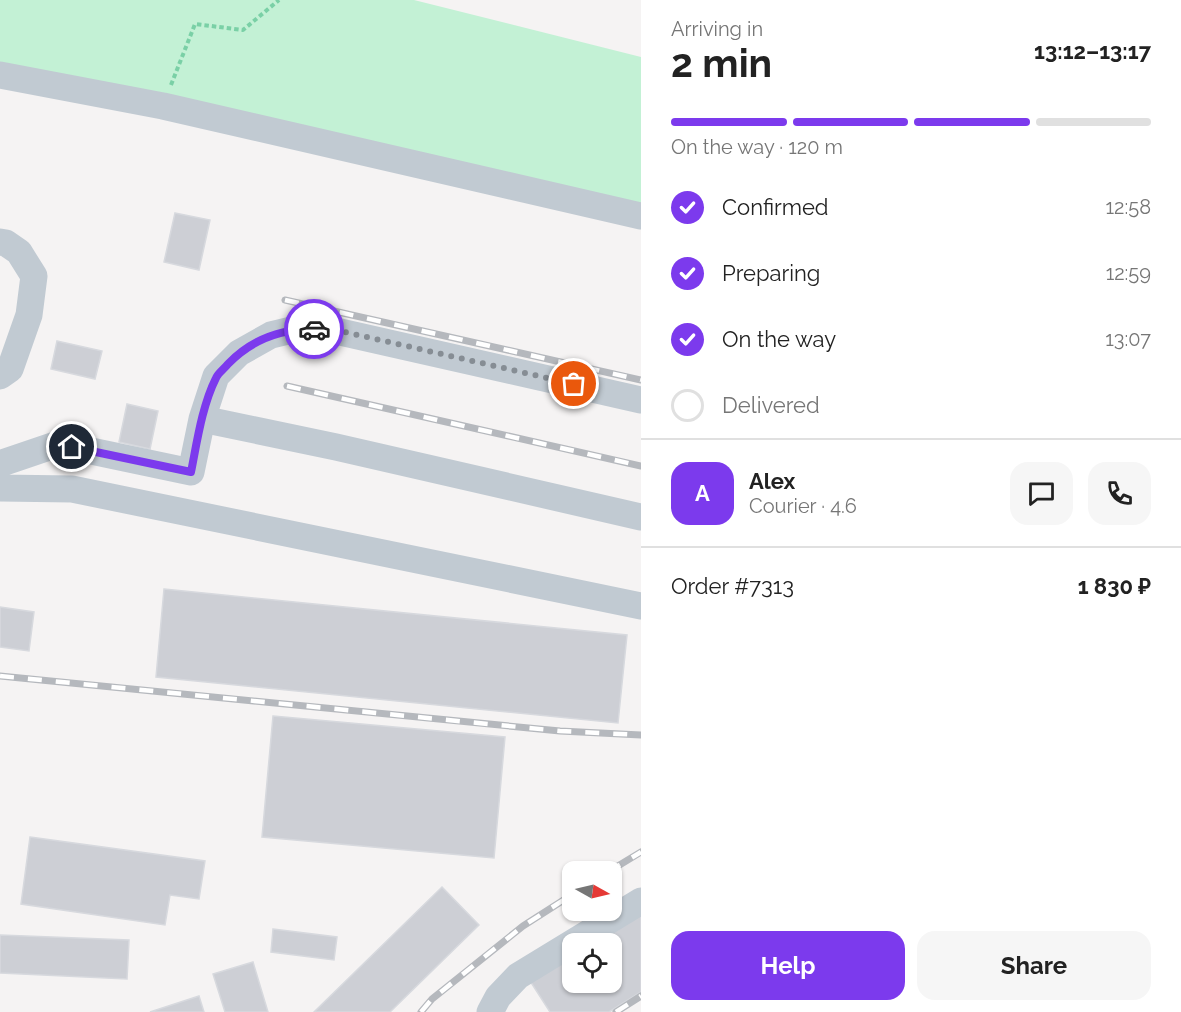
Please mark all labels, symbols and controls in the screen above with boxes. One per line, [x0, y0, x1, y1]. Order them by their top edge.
text: Arriving in [671, 17, 763, 41]
text: 13:12–13:17 [1034, 38, 1151, 64]
text: 2 min [671, 40, 772, 86]
text: On the way · 120 m [671, 135, 843, 159]
icon: check [671, 191, 704, 224]
text: Confirmed [722, 194, 829, 220]
text: 12:58 [1106, 195, 1151, 219]
icon: check [671, 257, 704, 290]
text: Preparing [722, 260, 820, 286]
text: 12:59 [1106, 261, 1151, 285]
courier [284, 299, 344, 359]
icon: car [298, 313, 331, 346]
icon: check [671, 323, 704, 356]
text: On the way [722, 326, 836, 352]
text: 13:07 [1105, 327, 1151, 351]
pin [548, 358, 599, 409]
icon: bag [557, 367, 590, 400]
text: Delivered [722, 392, 820, 418]
pin [46, 421, 97, 472]
icon: home [55, 430, 88, 463]
button: chat [1010, 462, 1073, 525]
button: phone [1088, 462, 1151, 525]
text: Alex [749, 468, 795, 494]
text: A [695, 480, 710, 506]
text: Courier · 4.6 [749, 494, 857, 518]
text: Order #7313 [671, 573, 794, 599]
text: 1 830 ₽ [1078, 573, 1151, 599]
north arrow [562, 861, 622, 921]
map controls [562, 861, 622, 993]
button: Help [671, 931, 905, 1000]
button: Share [917, 931, 1151, 1000]
button: locate [562, 933, 622, 993]

